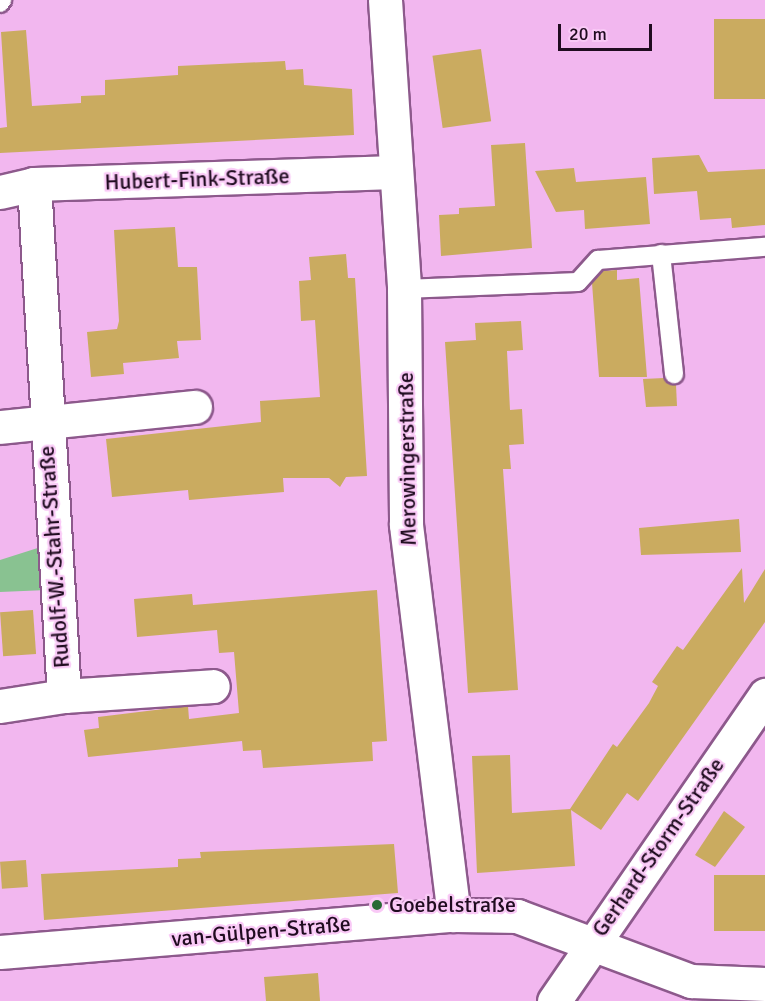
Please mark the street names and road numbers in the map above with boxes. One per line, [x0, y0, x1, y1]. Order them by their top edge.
street label: Hubert-Fink-Straße [104, 163, 290, 195]
street label: Merowingerstraße [392, 372, 422, 546]
street label: Rudolf-W.-Stahr-Straße [33, 445, 75, 669]
street label: Gerhard-Storm-Straße [586, 753, 730, 941]
street label: van-Gülpen-Straße [170, 910, 352, 952]

